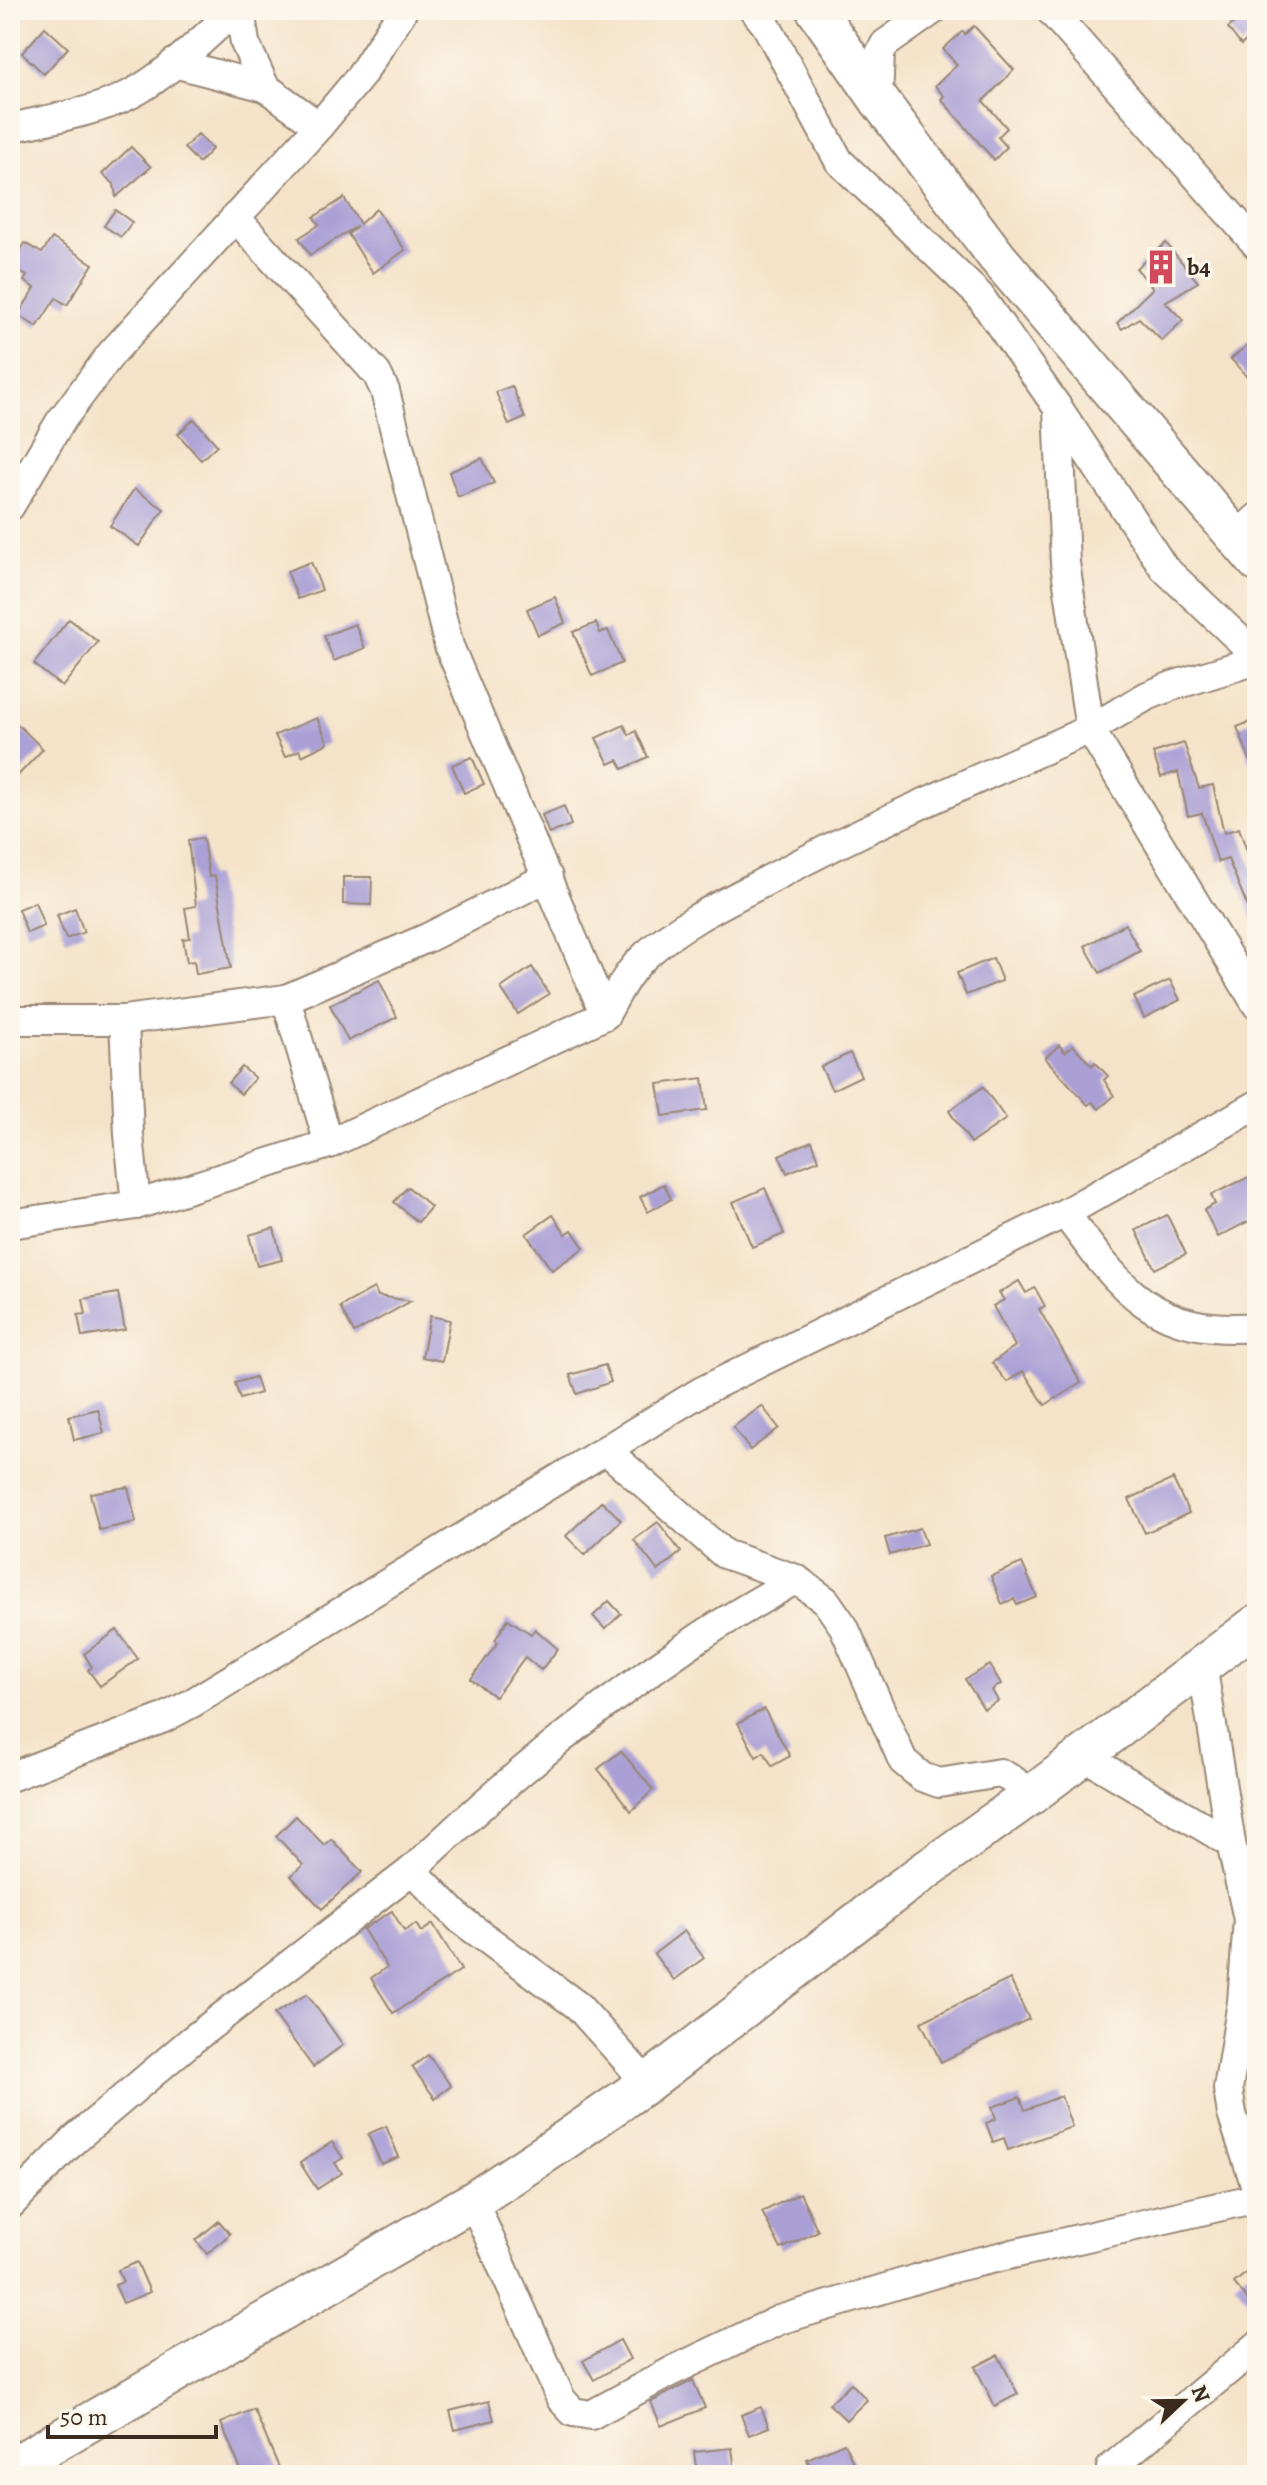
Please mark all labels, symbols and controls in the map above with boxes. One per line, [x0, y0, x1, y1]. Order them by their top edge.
building icon: b4 [1142, 248, 1180, 286]
place label: b4 [1186, 251, 1211, 283]
north arrow [1143, 2361, 1223, 2441]
text: N [1184, 2381, 1218, 2407]
scale bar [48, 2389, 216, 2439]
text: 50 m [60, 2401, 108, 2433]

